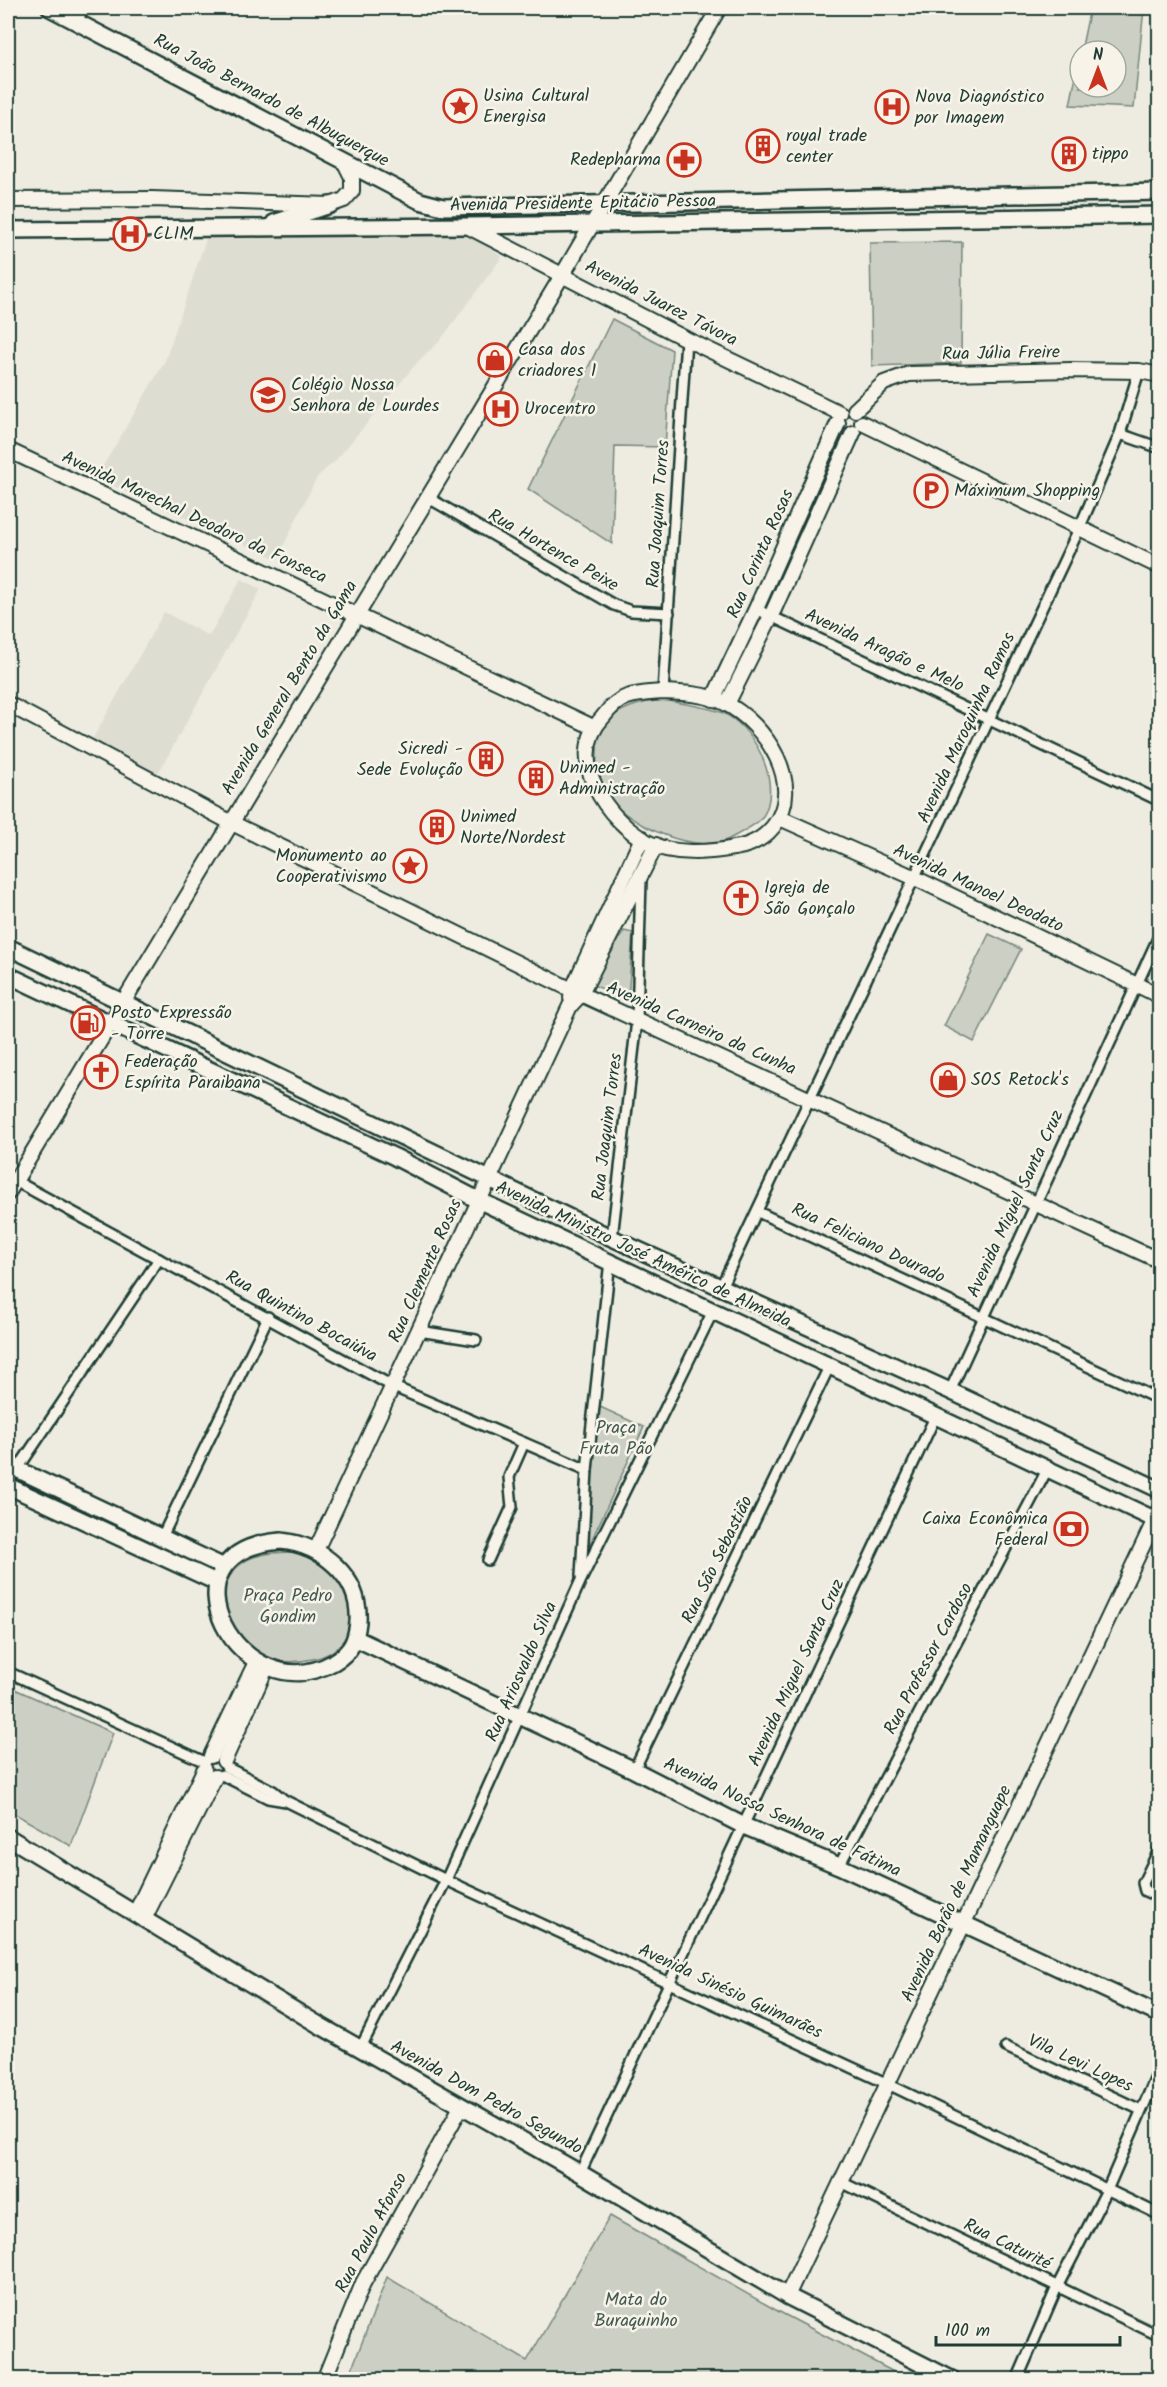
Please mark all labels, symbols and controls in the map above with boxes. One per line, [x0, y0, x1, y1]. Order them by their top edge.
street label: Rua João Bernardo de Albuquerque [148, 26, 394, 176]
north arrow [1068, 39, 1128, 99]
text: N [1093, 43, 1103, 68]
place label: Usina Cultural Energisa [483, 82, 590, 132]
place label: Nova Diagnóstico por Imagem [914, 83, 1044, 133]
place icon: Usina Cultural Energisa [442, 88, 478, 124]
hospital icon: Nova Diagnóstico por Imagem [874, 89, 910, 125]
place label: royal trade center [786, 122, 867, 172]
building icon: royal trade center [745, 128, 781, 164]
building icon: tippo [1051, 136, 1087, 172]
place label: tippo [1092, 140, 1129, 169]
pharmacy icon: Redepharma [666, 142, 702, 178]
place label: Redepharma [570, 146, 661, 175]
street label: Avenida Presidente Epitácio Pessoa [450, 187, 716, 221]
hospital icon: CLIM [112, 216, 148, 252]
place label: CLIM [153, 220, 194, 249]
street label: Avenida Juarez Távora [580, 253, 742, 355]
place label: Casa dos criadores 1 [518, 336, 596, 386]
street label: Rua Júlia Freire [942, 338, 1060, 370]
shop icon: Casa dos criadores 1 [477, 342, 513, 378]
place label: Colégio Nossa Senhora de Lourdes [291, 371, 440, 421]
school or university icon: Colégio Nossa Senhora de Lourdes [250, 377, 286, 413]
hospital icon: Urocentro [483, 391, 519, 427]
place label: Urocentro [524, 395, 596, 424]
street label: Rua Joaquim Torres [639, 439, 679, 589]
street label: Avenida Marechal Deodoro da Fonseca [56, 444, 332, 592]
parking icon: Máximum Shopping [913, 473, 949, 509]
place label: Máximum Shopping [954, 477, 1100, 506]
street label: Rua Corinta Rosas [720, 484, 803, 623]
street label: Rua Hortence Peixe [482, 502, 624, 600]
street label: Avenida General Bento da Gama [214, 575, 366, 801]
street label: Avenida Aragão e Melo [799, 601, 969, 701]
street label: Avenida Maroquinha Ramos [910, 628, 1024, 828]
place label: Sicredi - Sede Evolução [357, 735, 463, 785]
building icon: Sicredi - Sede Evolução [468, 741, 504, 777]
place label: Unimed - Administração [559, 754, 665, 804]
building icon: Unimed - Administração [518, 760, 554, 796]
place label: Unimed Norte/Nordest [460, 803, 567, 853]
building icon: Unimed Norte/Nordest [419, 809, 455, 845]
street label: Avenida Manoel Deodato [888, 837, 1068, 941]
place label: Monumento ao Cooperativismo [275, 842, 387, 892]
place icon: Monumento ao Cooperativismo [392, 848, 428, 884]
place label: Igreja de São Gonçalo [764, 874, 855, 924]
church icon: Igreja de São Gonçalo [723, 880, 759, 916]
street label: Avenida Carneiro da Cunha [601, 974, 801, 1084]
place label: Posto Expressão - Torre [111, 999, 232, 1049]
fuel station icon: Posto Expressão - Torre [70, 1005, 106, 1041]
place label: Federação Espírita Paraibana [124, 1048, 261, 1098]
street label: Rua Joaquim Torres [585, 1051, 631, 1202]
church icon: Federação Espírita Paraibana [83, 1054, 119, 1090]
shop icon: SOS Retock's [930, 1062, 966, 1098]
place label: SOS Retock's [971, 1066, 1069, 1095]
street label: Avenida Miguel Santa Cruz [960, 1105, 1072, 1303]
street label: Avenida Ministro José Américo de Almeida [490, 1174, 796, 1336]
street label: Rua Clemente Rosas [381, 1194, 471, 1348]
street label: Rua Feliciano Dourado [786, 1196, 950, 1292]
street label: Rua Quintino Bocaiúva [220, 1263, 382, 1371]
park label: Praça Fruta Pão [579, 1414, 653, 1464]
street label: Rua São Sebastião [674, 1491, 762, 1629]
place label: Caixa Econômica Federal [922, 1505, 1049, 1555]
bank icon: Caixa Econômica Federal [1053, 1511, 1089, 1547]
street label: Avenida Miguel Santa Cruz [741, 1574, 853, 1772]
street label: Rua Professor Cardoso [877, 1578, 981, 1740]
park label: Praça Pedro Gondim [244, 1582, 332, 1632]
street label: Rua Ariosvaldo Silva [478, 1597, 566, 1747]
street label: Avenida Nossa Senhora de Fátima [658, 1750, 906, 1886]
street label: Avenida Barão de Mamanguape [894, 1781, 1020, 2007]
street label: Avenida Sinésio Guimarães [633, 1936, 827, 2048]
street label: Vila Levi Lopes [1023, 2027, 1138, 2101]
street label: Avenida Dom Pedro Segundo [384, 2033, 588, 2163]
street label: Rua Paulo Afonso [328, 2168, 416, 2298]
street label: Rua Caturité [958, 2211, 1057, 2279]
park label: Mata do Buraquinho [594, 2286, 678, 2336]
scale bar [936, 2309, 1120, 2347]
text: 100 m [945, 2317, 990, 2346]

